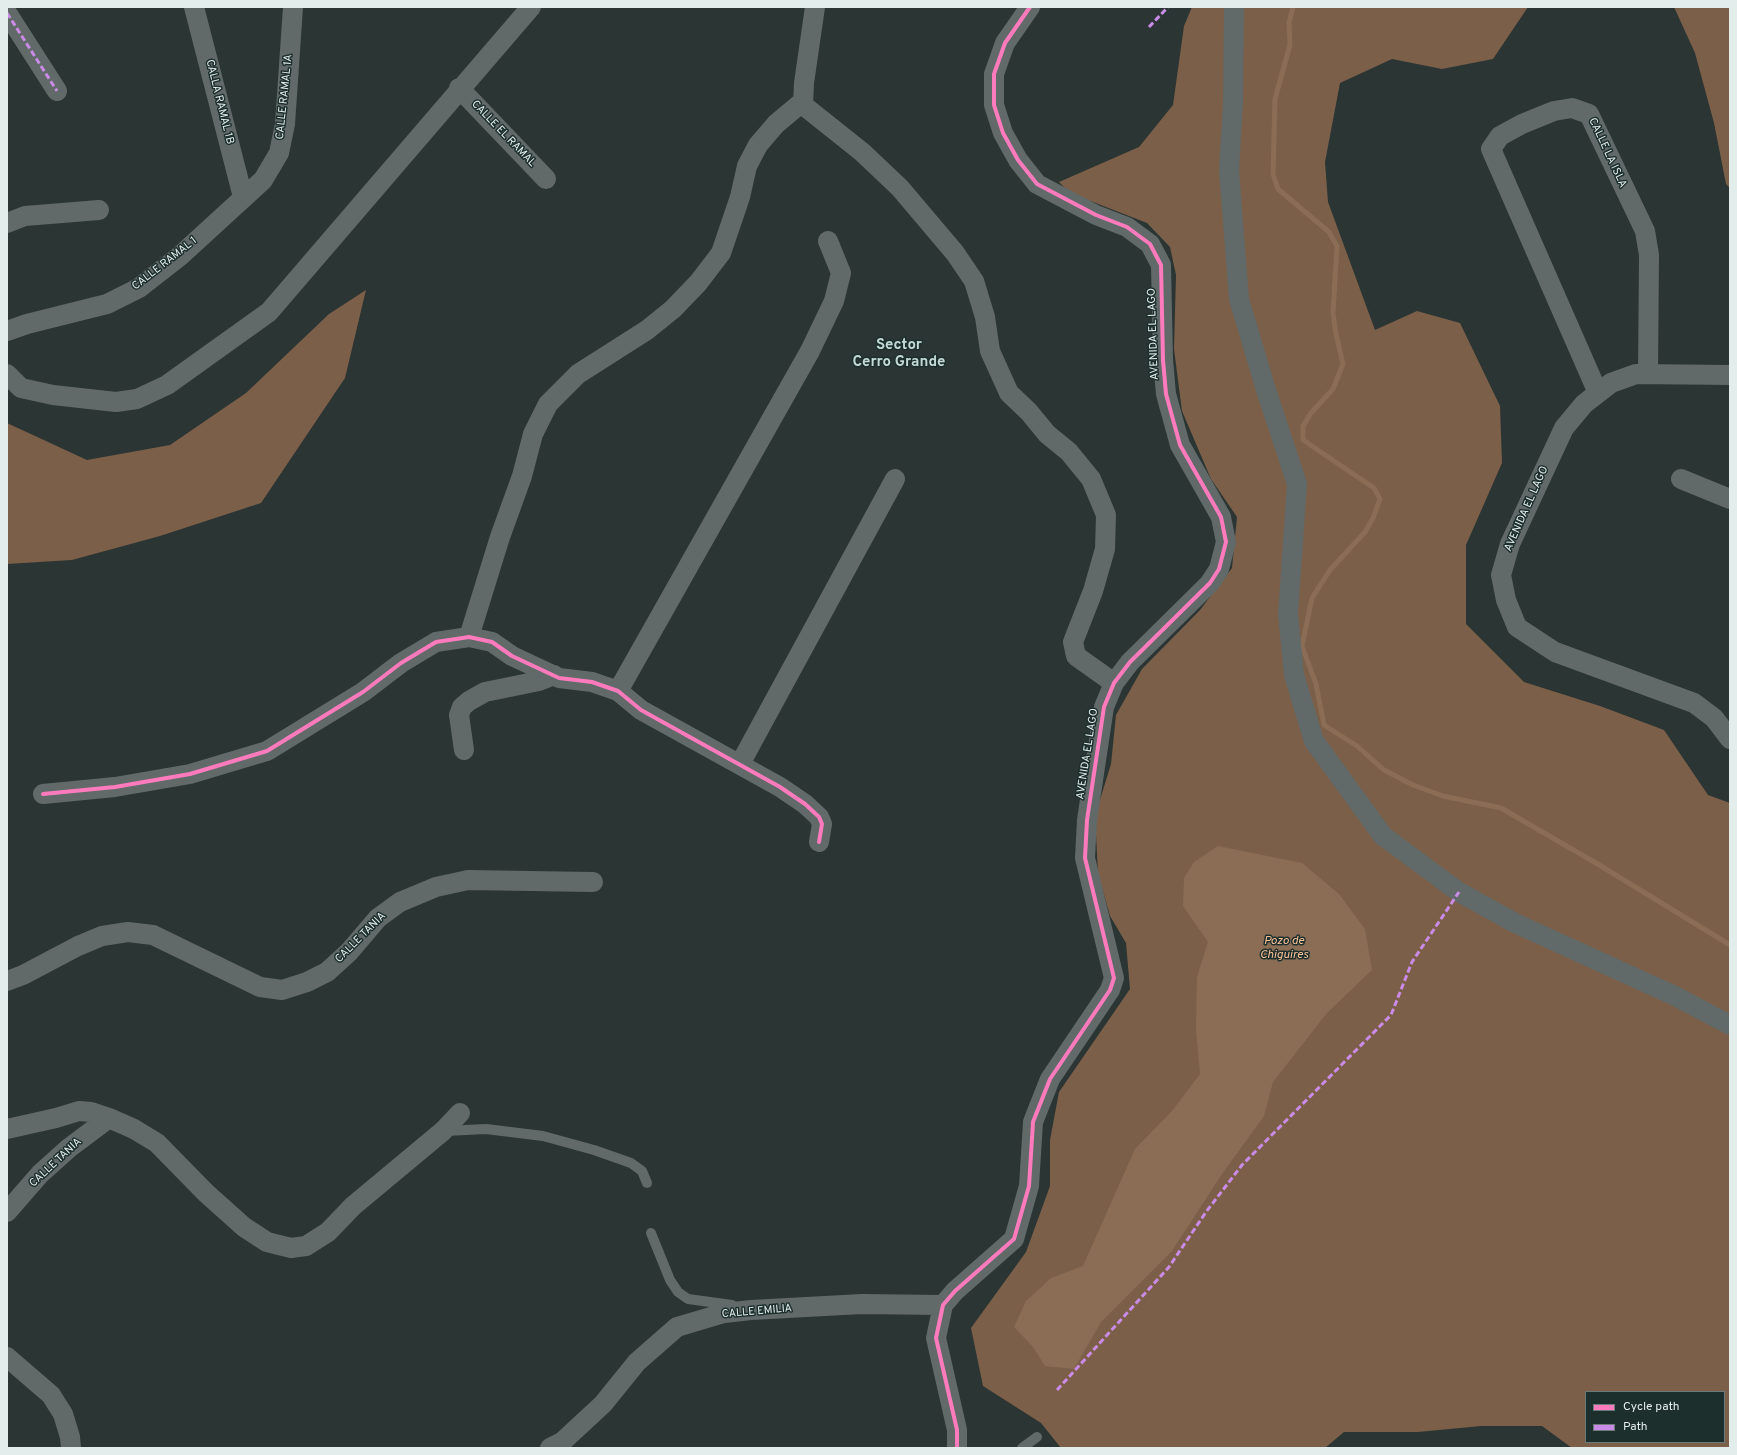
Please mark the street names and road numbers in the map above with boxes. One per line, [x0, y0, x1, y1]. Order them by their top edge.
street label: CALLE RAMAL 1A [274, 54, 296, 140]
street label: CALLA RAMAL 1B [202, 58, 236, 146]
street label: CALLE EL RAMAL [468, 98, 538, 170]
street label: CALLE LA ISLA [1585, 116, 1629, 190]
street label: CALLE RAMAL 1 [130, 235, 200, 293]
street label: AVENIDA EL LAGO [1146, 288, 1162, 380]
street label: AVENIDA EL LAGO [1502, 464, 1552, 554]
street label: AVENIDA EL LAGO [1074, 708, 1102, 800]
street label: CALLE TANIA [333, 910, 389, 966]
street label: CALLE TANIA [27, 1136, 85, 1190]
street label: CALLE EMILIA [721, 1302, 793, 1322]

